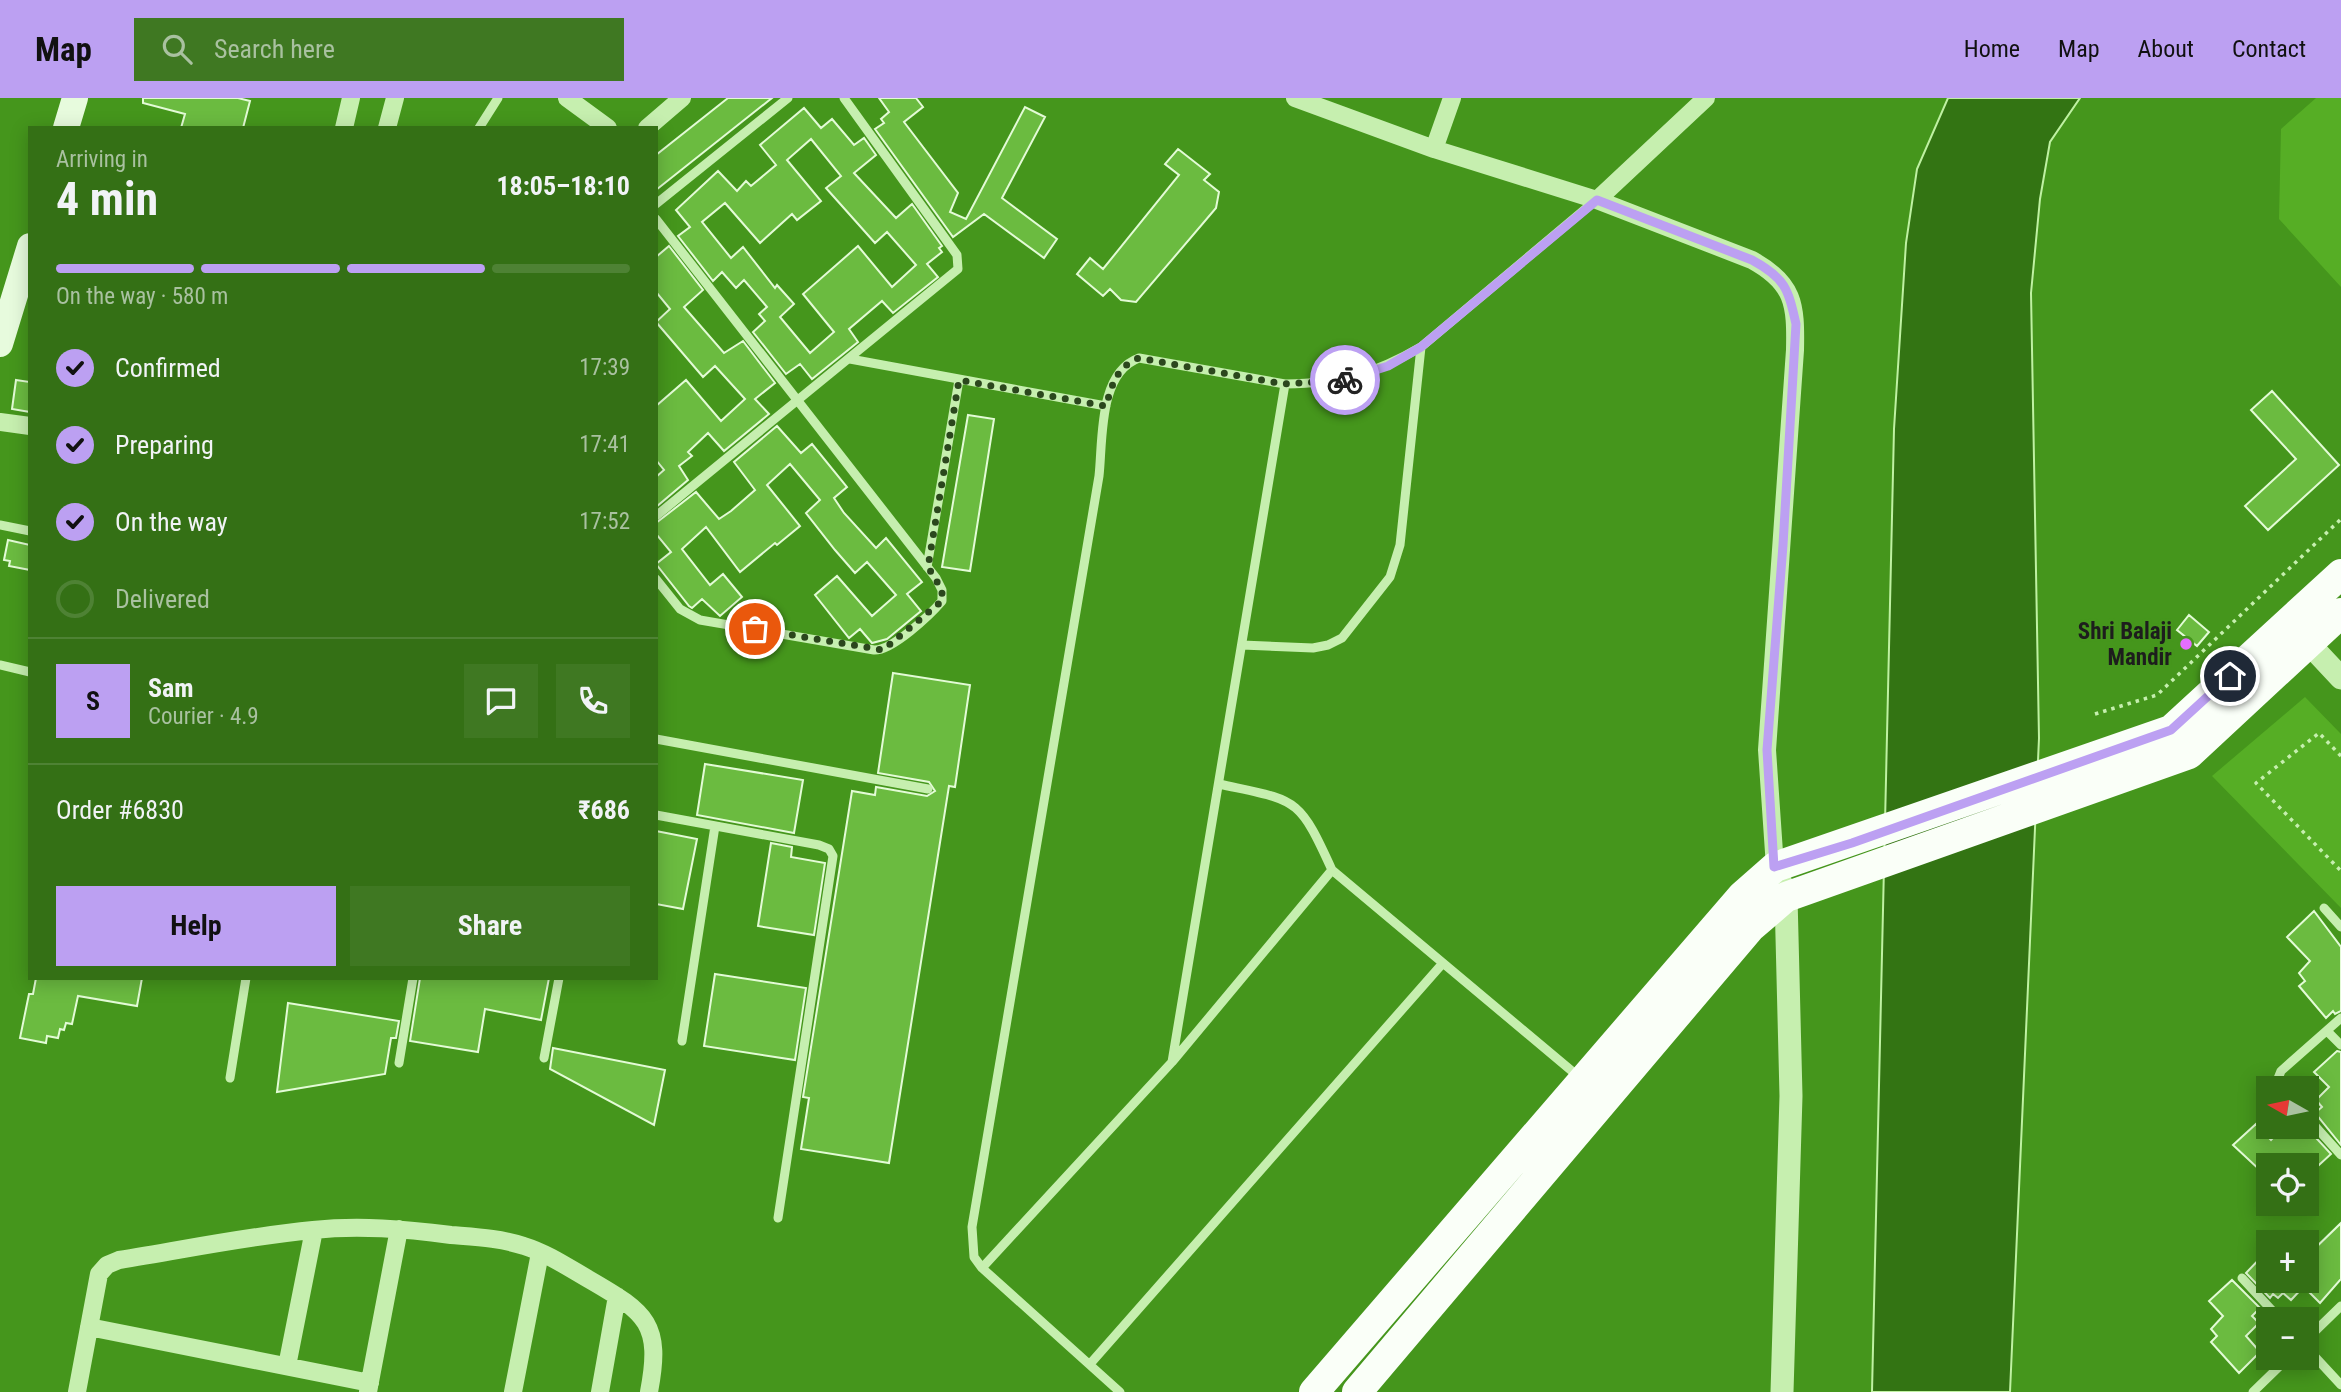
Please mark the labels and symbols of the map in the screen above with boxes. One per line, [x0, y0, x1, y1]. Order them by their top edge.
courier [1310, 345, 1380, 415]
pin [725, 599, 785, 659]
place label: Shri Balaji Mandir [2078, 618, 2172, 671]
marker: Shri Balaji Mandir [2178, 636, 2194, 652]
pin [2200, 646, 2260, 706]
north arrow [2256, 1076, 2319, 1139]

